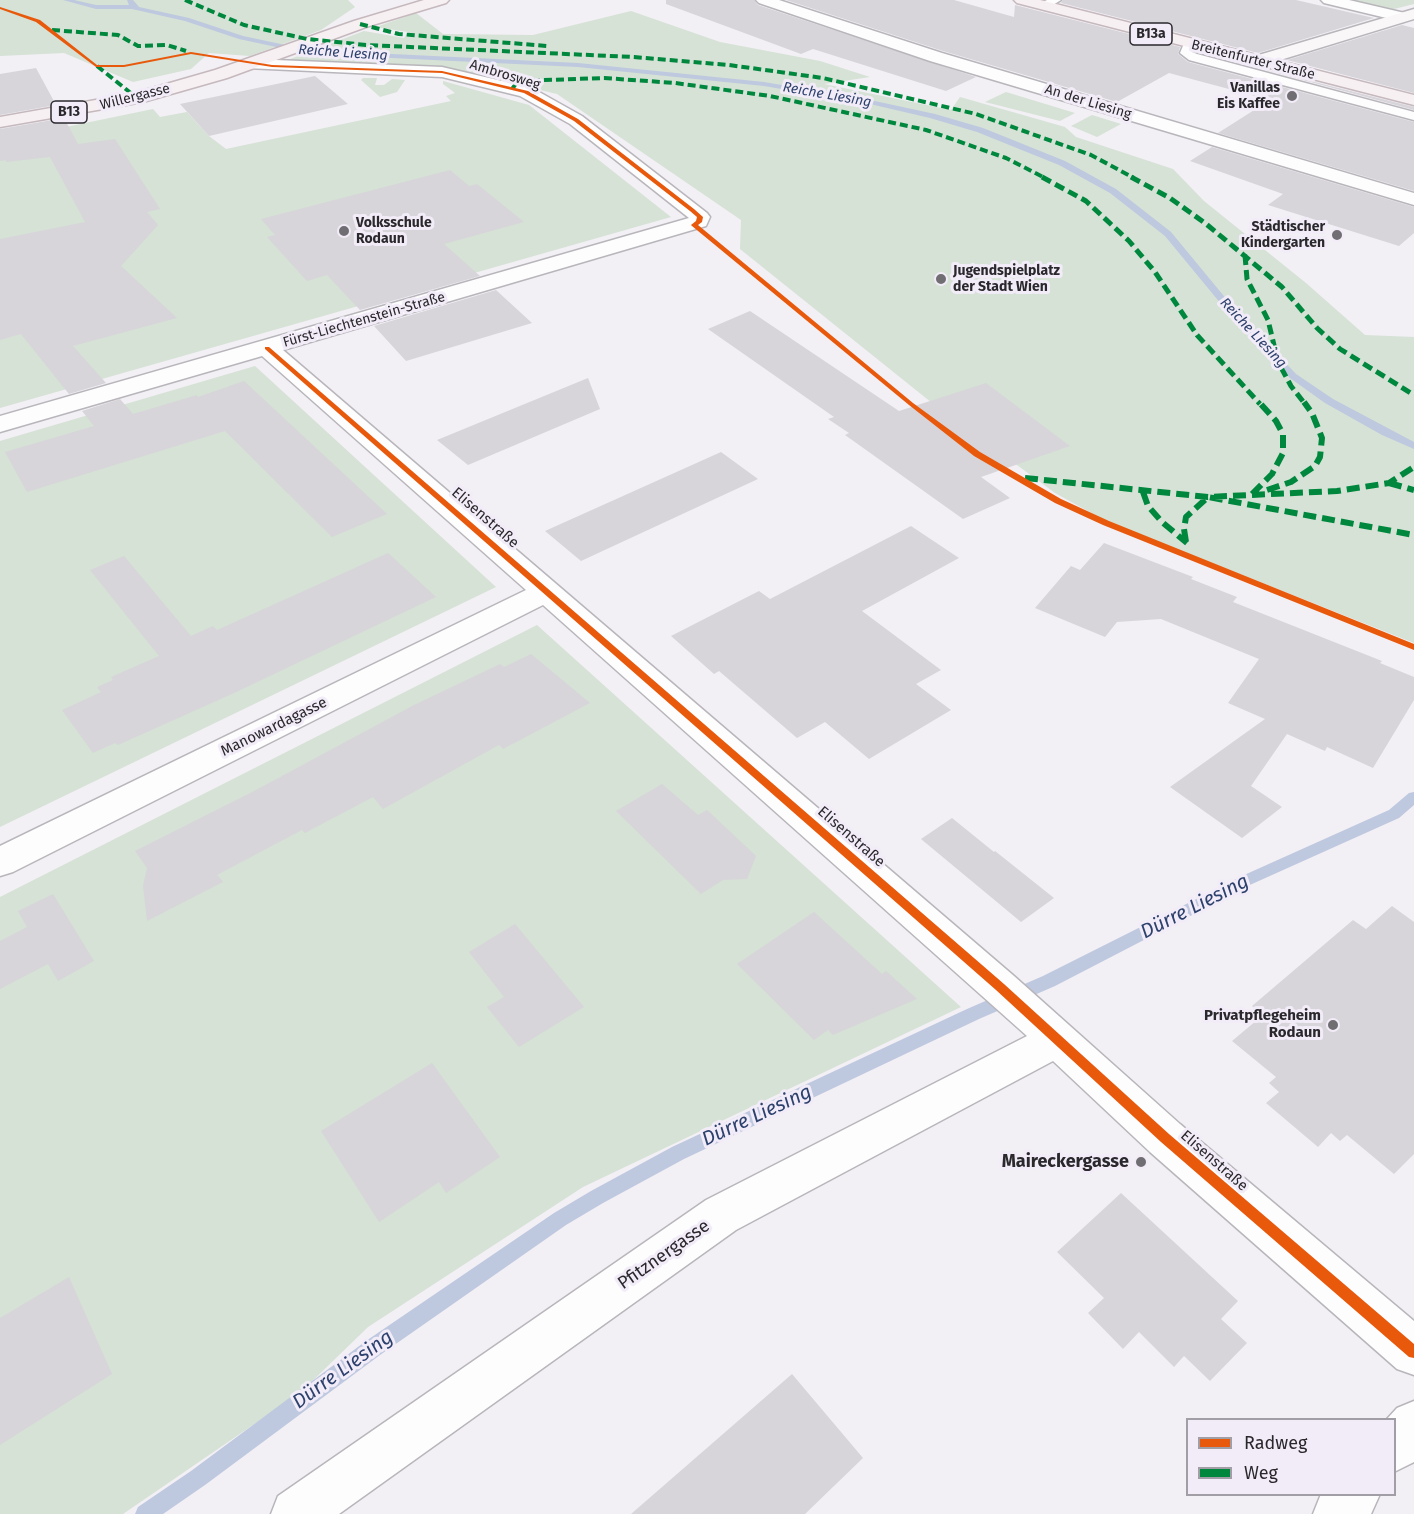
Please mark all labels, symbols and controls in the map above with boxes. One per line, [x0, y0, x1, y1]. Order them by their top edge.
road number: B13a [1130, 23, 1172, 45]
street label: Breitenfurter Straße [1189, 37, 1317, 83]
water label: Reiche Liesing [298, 41, 388, 65]
street label: Ambrosweg [468, 56, 542, 94]
water label: Reiche Liesing [781, 79, 873, 111]
street label: Willergasse [98, 80, 172, 114]
place label: Vanillas Eis Kaffee [1217, 80, 1280, 112]
street label: An der Liesing [1043, 81, 1133, 123]
marker: Vanillas Eis Kaffee [1285, 89, 1299, 103]
road number: B13 [51, 101, 87, 123]
place label: Volksschule Rodaun [356, 215, 432, 248]
place label: Städtischer Kindergarten [1241, 219, 1325, 252]
marker: Volksschule Rodaun [337, 224, 351, 238]
marker: Städtischer Kindergarten [1330, 228, 1344, 242]
place label: Jugendspielplatz der Stadt Wien [953, 263, 1060, 296]
marker: Jugendspielplatz der Stadt Wien [934, 272, 948, 286]
street label: Fürst-Liechtenstein-Straße [281, 289, 447, 351]
water label: Reiche Liesing [1216, 295, 1290, 371]
street label: Elisenstraße [448, 484, 522, 552]
street label: Manowardagasse [218, 693, 330, 761]
street label: Elisenstraße [814, 803, 888, 871]
water label: Dürre Liesing [1137, 869, 1253, 945]
place label: Privatpflegeheim Rodaun [1204, 1007, 1321, 1042]
marker: Privatpflegeheim Rodaun [1326, 1018, 1340, 1032]
water label: Dürre Liesing [698, 1080, 816, 1152]
street label: Elisenstraße [1177, 1127, 1251, 1195]
place label: Maireckergasse [1002, 1151, 1129, 1173]
marker: Maireckergasse [1134, 1155, 1148, 1169]
street label: Pfitznergasse [614, 1215, 714, 1295]
water label: Dürre Liesing [288, 1326, 398, 1414]
legend [1186, 1418, 1396, 1496]
text: Radweg [1244, 1432, 1307, 1454]
text: Weg [1244, 1462, 1278, 1484]

